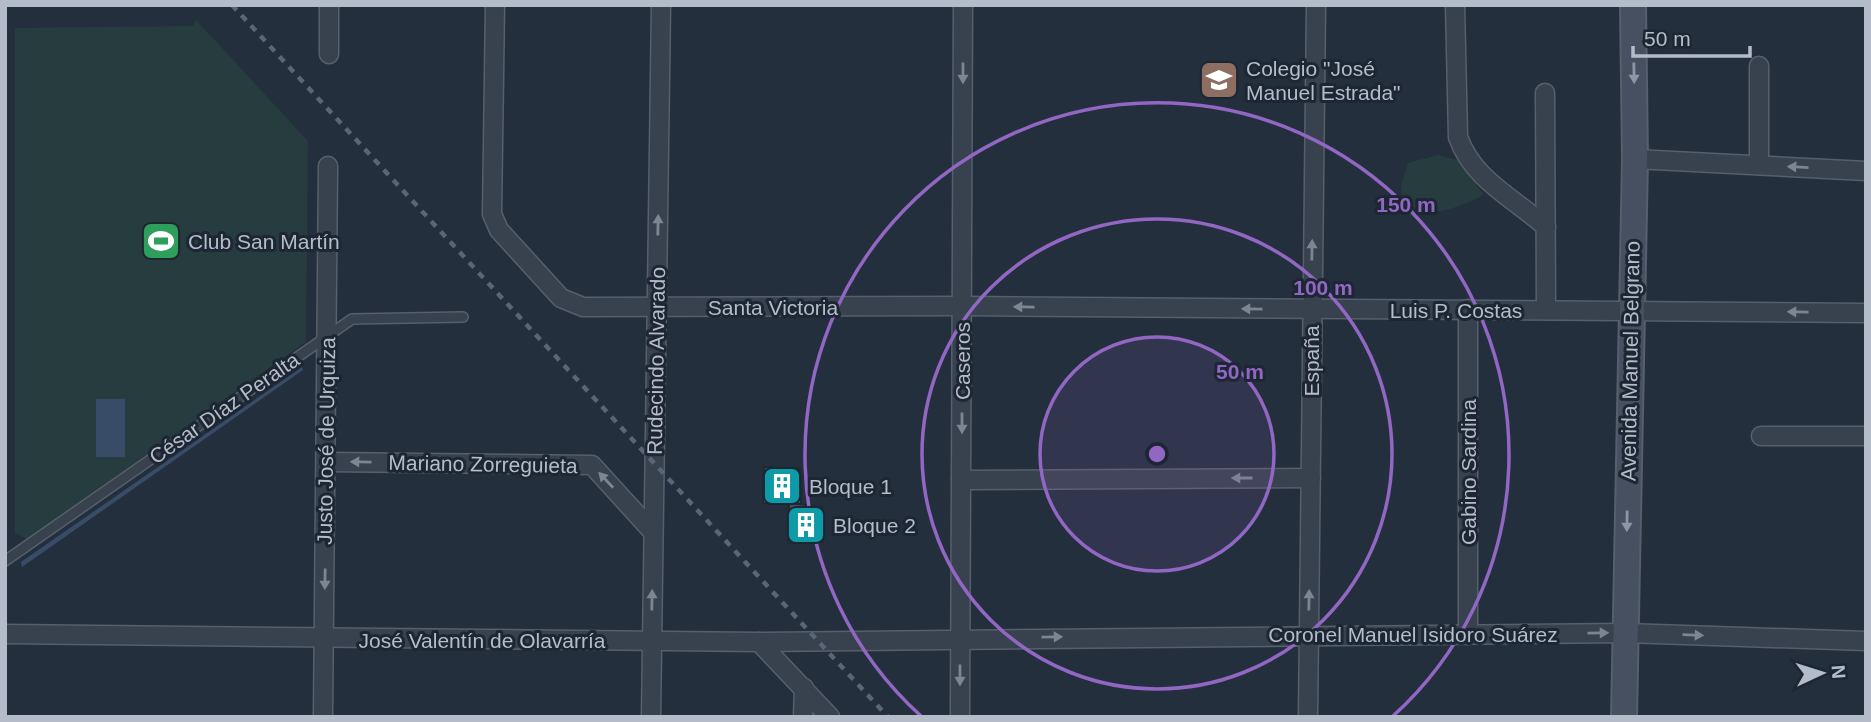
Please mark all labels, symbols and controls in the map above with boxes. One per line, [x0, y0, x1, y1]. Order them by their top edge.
scale bar [1633, 14, 1750, 58]
text: 50 m [1644, 27, 1691, 50]
place label: Colegio "José Manuel Estrada" [1246, 57, 1401, 104]
school or university icon: Colegio "José Manuel Estrada" [1198, 59, 1240, 101]
one-way arrow [957, 63, 969, 85]
one-way arrow [1628, 63, 1640, 85]
one-way arrow [1786, 162, 1808, 173]
text: 150 m [1376, 193, 1436, 216]
one-way arrow [652, 214, 664, 236]
sports icon: Club San Martín [140, 220, 182, 262]
place label: Club San Martín [188, 230, 340, 253]
one-way arrow [1306, 238, 1318, 260]
street label: Avenida Manuel Belgrano [1616, 241, 1644, 481]
street label: Rudecindo Alvarado [643, 267, 669, 455]
text: 100 m [1293, 276, 1353, 299]
street label: Santa Victoria [708, 296, 838, 319]
street label: Luis P. Costas [1390, 299, 1522, 322]
one-way arrow [1013, 301, 1035, 312]
one-way arrow [1240, 303, 1262, 315]
one-way arrow [1786, 306, 1808, 317]
street label: Caseros [951, 322, 974, 400]
street label: España [1300, 325, 1323, 397]
street label: Justo José de Urquiza [313, 337, 339, 545]
street label: César Díaz Peralta [145, 348, 304, 468]
text: 50 m [1216, 360, 1264, 383]
street label: Gabino Sardina [1457, 399, 1480, 545]
one-way arrow [956, 413, 968, 435]
centre of rings [1145, 442, 1169, 466]
street label: Mariano Zorreguieta [388, 451, 578, 477]
one-way arrow [350, 456, 372, 468]
building icon: Bloque 1 [761, 465, 803, 507]
one-way arrow [599, 472, 615, 489]
one-way arrow [1231, 472, 1253, 484]
place label: Bloque 1 [809, 475, 892, 498]
building icon: Bloque 2 [785, 504, 827, 546]
one-way arrow [1621, 511, 1633, 533]
place label: Bloque 2 [833, 514, 916, 537]
one-way arrow [319, 568, 331, 590]
one-way arrow [646, 588, 657, 610]
one-way arrow [1303, 588, 1315, 610]
street label: Coronel Manuel Isidoro Suárez [1268, 623, 1558, 646]
one-way arrow [1587, 627, 1609, 639]
street label: José Valentín de Olavarría [358, 629, 606, 652]
one-way arrow [1682, 630, 1704, 641]
one-way arrow [1041, 631, 1063, 643]
north arrow [1787, 638, 1857, 708]
text: N [1828, 664, 1849, 679]
one-way arrow [954, 665, 966, 687]

